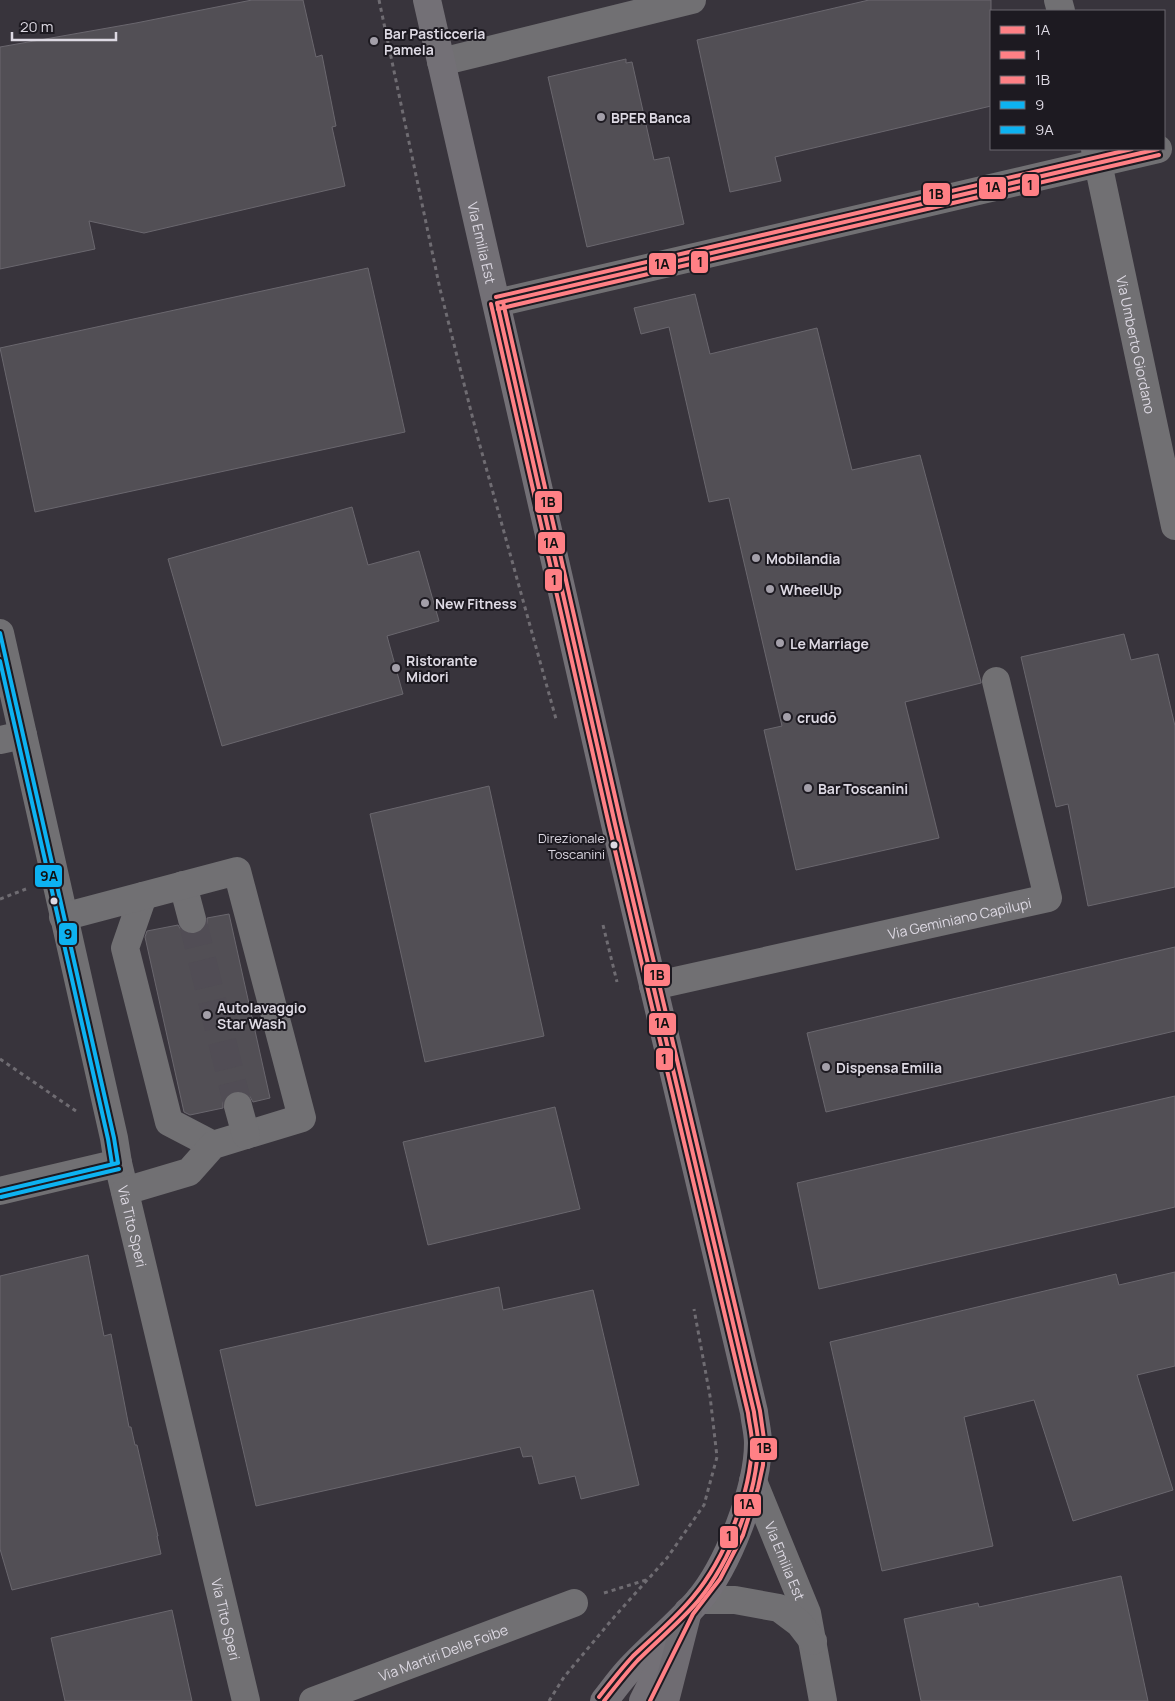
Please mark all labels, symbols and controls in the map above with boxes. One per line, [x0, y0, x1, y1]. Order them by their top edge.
scale bar [12, 10, 116, 42]
legend [990, 10, 1165, 150]
text: 20 m [20, 16, 53, 37]
text: 1A [1035, 19, 1051, 40]
place label: Bar Pasticceria Pamela [384, 24, 485, 59]
marker: Bar Pasticceria Pamela [368, 35, 380, 47]
text: 1 [1035, 44, 1041, 65]
text: 1B [1035, 69, 1050, 90]
text: 9 [1035, 94, 1044, 115]
place label: BPER Banca [611, 108, 691, 127]
marker: BPER Banca [595, 111, 607, 123]
text: 9A [1035, 119, 1054, 140]
line badge: 1 [1021, 173, 1040, 197]
text: 1 [1027, 175, 1033, 194]
line badge: 1A [978, 176, 1007, 200]
text: 1A [985, 177, 1001, 196]
line badge: 1B [922, 182, 951, 206]
text: 1B [929, 184, 944, 203]
street label: Via Emilia Est [464, 200, 501, 286]
line badge: 1 [690, 250, 709, 274]
line badge: 1A [648, 252, 677, 276]
text: 1 [697, 252, 703, 271]
text: 1A [654, 254, 670, 273]
street label: Via Umberto Giordano [1113, 274, 1160, 415]
line badge: 1B [534, 490, 563, 514]
text: 1B [541, 492, 556, 511]
line badge: 1A [537, 531, 566, 555]
text: 1A [543, 533, 559, 552]
place label: Mobilandia [766, 549, 840, 568]
marker: Mobilandia [750, 552, 762, 564]
line badge: 1 [544, 568, 563, 592]
text: 1 [551, 570, 557, 589]
place label: WheelUp [780, 580, 842, 599]
marker: WheelUp [764, 583, 776, 595]
place label: New Fitness [435, 594, 517, 613]
marker: New Fitness [419, 597, 431, 609]
place label: Le Marriage [790, 634, 869, 653]
marker: Le Marriage [774, 637, 786, 649]
place label: Ristorante Midori [406, 651, 477, 686]
marker: Ristorante Midori [390, 662, 402, 674]
place label: crudō [797, 708, 837, 727]
marker: crudō [781, 711, 793, 723]
place label: Bar Toscanini [818, 779, 908, 798]
marker: Bar Toscanini [802, 782, 814, 794]
place label: Direzionale Toscanini [538, 829, 605, 863]
marker: Direzionale Toscanini [609, 840, 619, 850]
line badge: 9A [34, 864, 63, 888]
text: 9A [40, 866, 59, 885]
street label: Via Geminiano Capilupi [886, 893, 1033, 943]
unlabelled marker [49, 896, 59, 906]
line badge: 9 [58, 922, 78, 946]
text: 9 [64, 924, 72, 943]
line badge: 1B [643, 963, 671, 987]
text: 1B [650, 965, 665, 984]
place label: Autolavaggio Star Wash [217, 998, 307, 1033]
marker: Autolavaggio Star Wash [201, 1009, 213, 1021]
line badge: 1A [648, 1012, 677, 1036]
text: 1A [654, 1013, 670, 1032]
line badge: 1 [655, 1047, 674, 1071]
text: 1 [661, 1049, 667, 1068]
place label: Dispensa Emilia [836, 1058, 942, 1077]
marker: Dispensa Emilia [820, 1061, 832, 1073]
street label: Via Tito Speri [114, 1183, 152, 1269]
line badge: 1B [749, 1437, 778, 1461]
text: 1B [757, 1438, 772, 1457]
line badge: 1A [733, 1493, 762, 1517]
text: 1A [739, 1494, 755, 1513]
street label: Via Emilia Est [761, 1518, 810, 1603]
line badge: 1 [719, 1525, 739, 1549]
text: 1 [726, 1526, 732, 1545]
street label: Via Tito Speri [208, 1576, 245, 1662]
street label: Via Martiri Delle Foibe [376, 1619, 510, 1685]

